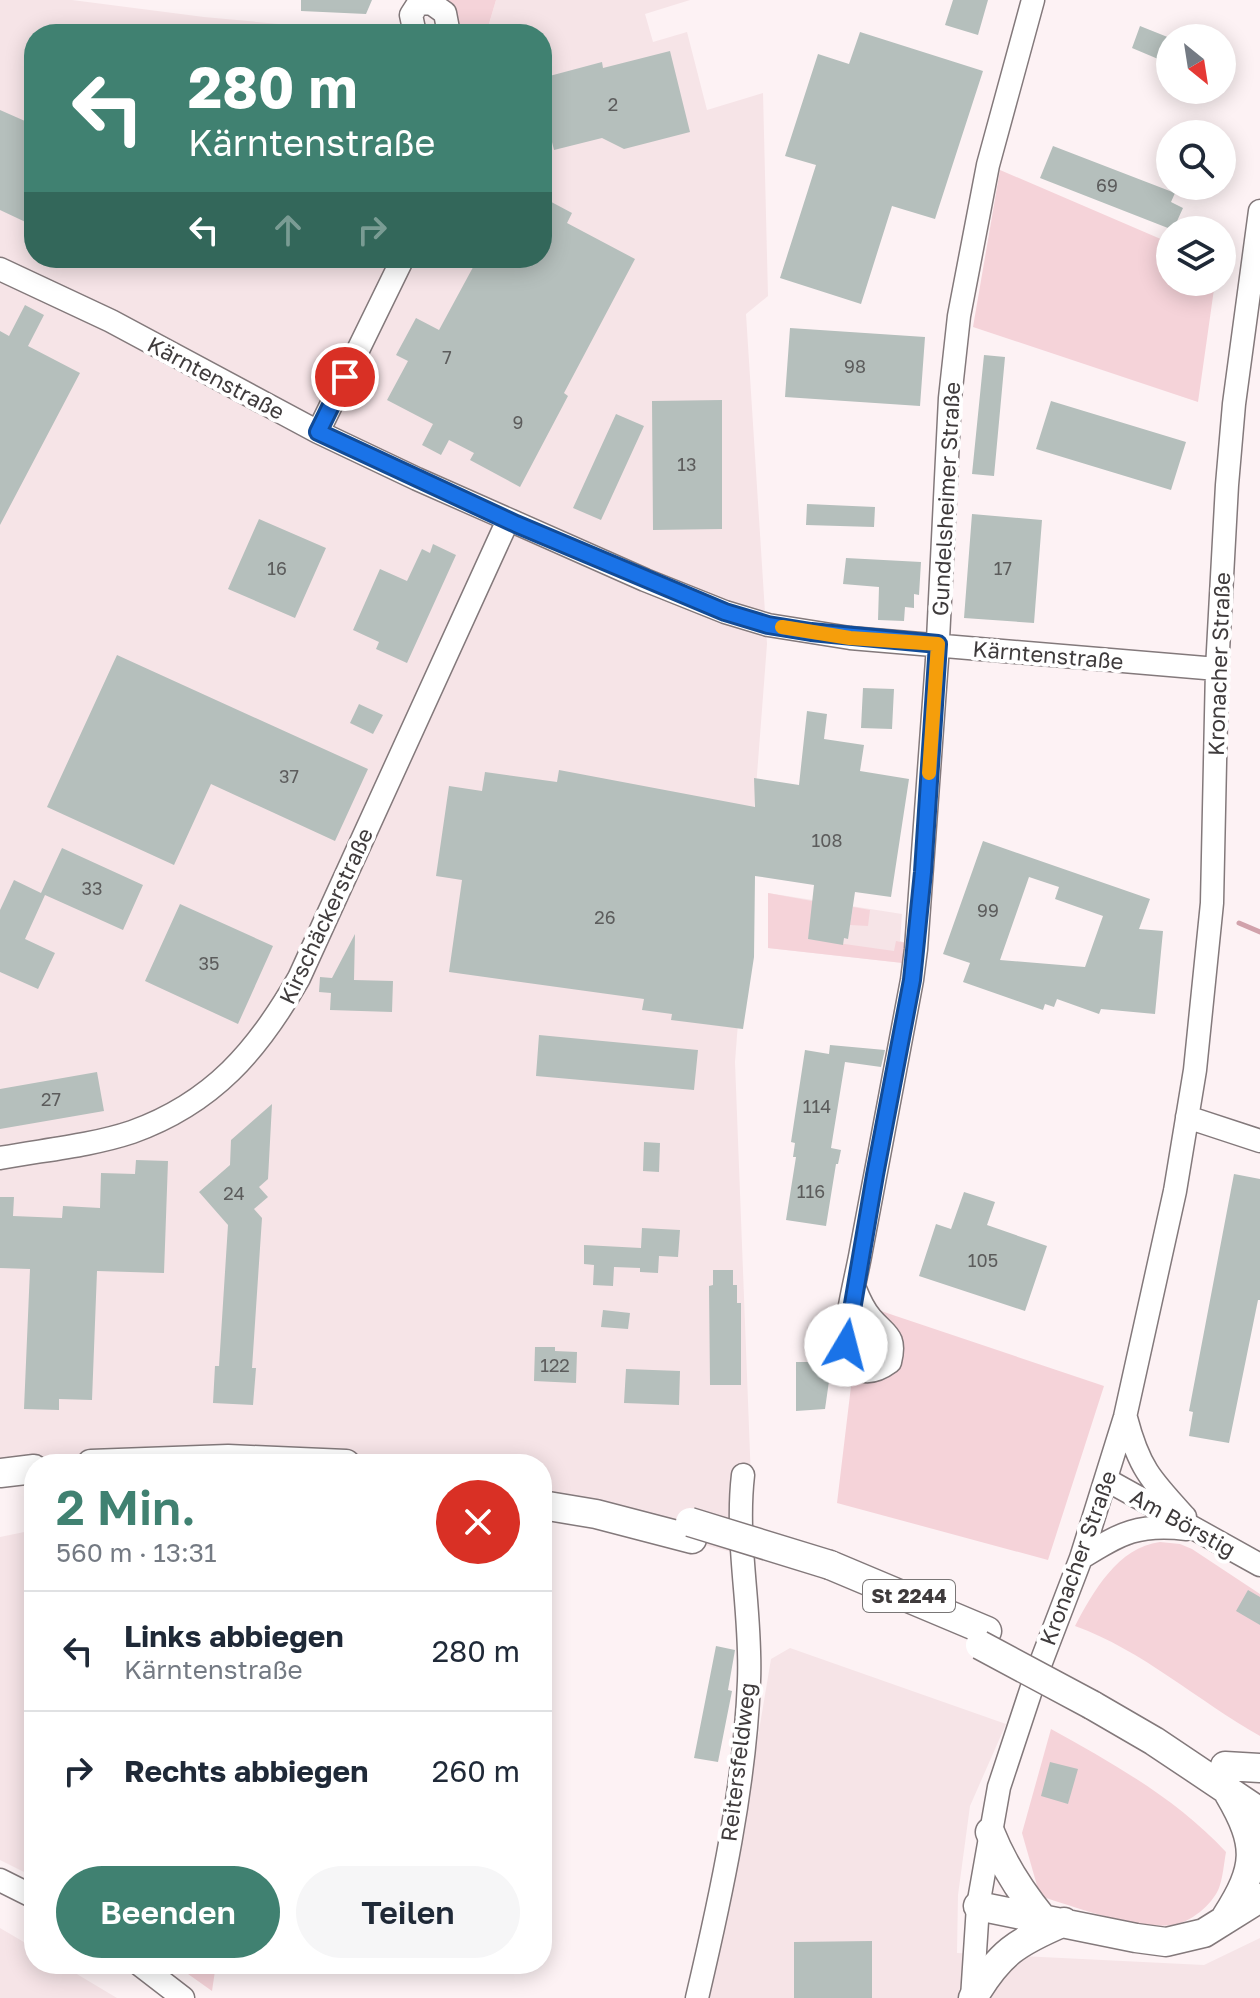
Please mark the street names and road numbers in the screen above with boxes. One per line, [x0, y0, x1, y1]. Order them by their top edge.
street label: Kärntenstraße [143, 330, 289, 425]
street label: Gundelsheimer Straße [926, 381, 965, 617]
street label: Kronacher Straße [1202, 572, 1235, 756]
street label: Kärntenstraße [972, 634, 1125, 675]
street label: Kirschäckerstraße [273, 823, 378, 1008]
street label: Kronacher Straße [1033, 1467, 1122, 1649]
street label: Am Börstig [1126, 1483, 1241, 1563]
road number: St 2244 [863, 1580, 955, 1612]
street label: Reitersfeldweg [714, 1681, 761, 1843]

